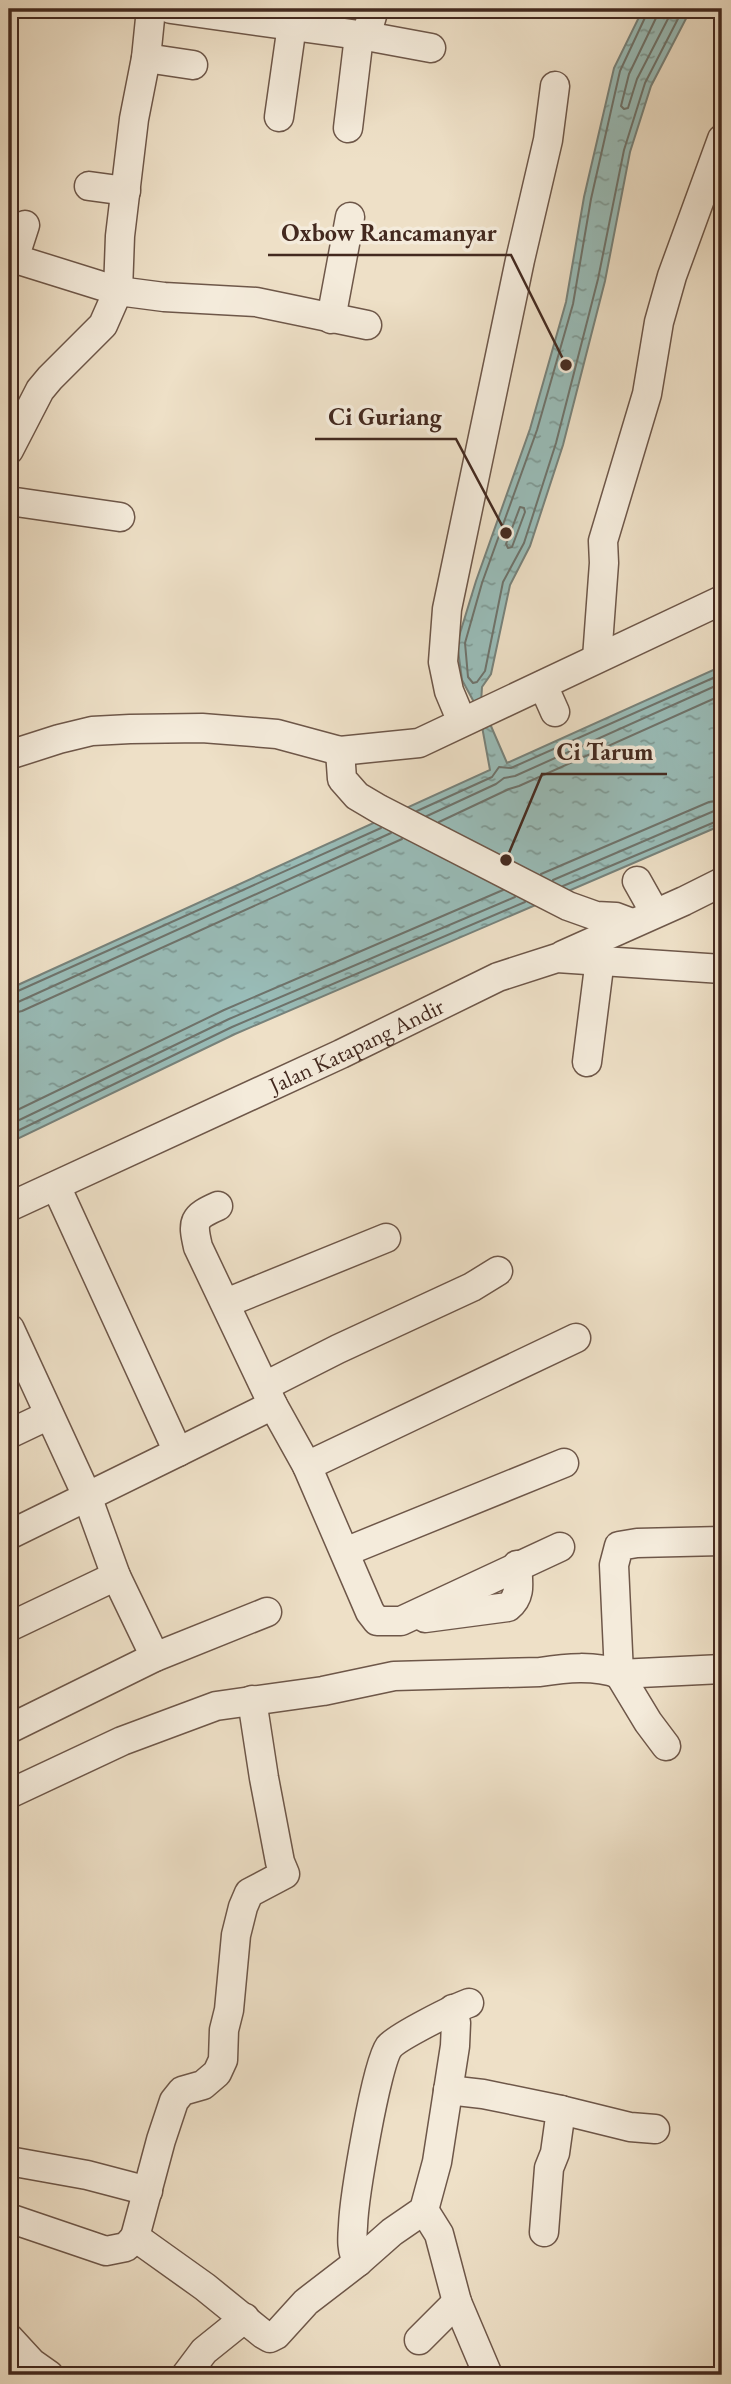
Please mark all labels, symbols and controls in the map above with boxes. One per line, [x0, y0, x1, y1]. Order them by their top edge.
callout: Oxbow Rancamanyar [268, 210, 511, 255]
text: Oxbow Rancamanyar [281, 217, 497, 249]
callout: Ci Guriang [315, 394, 456, 439]
text: Ci Guriang [328, 401, 443, 433]
callout: Ci Tarum [542, 729, 667, 774]
text: Ci Tarum [557, 736, 653, 767]
street label: Jalan Katapang Andir [262, 991, 449, 1101]

